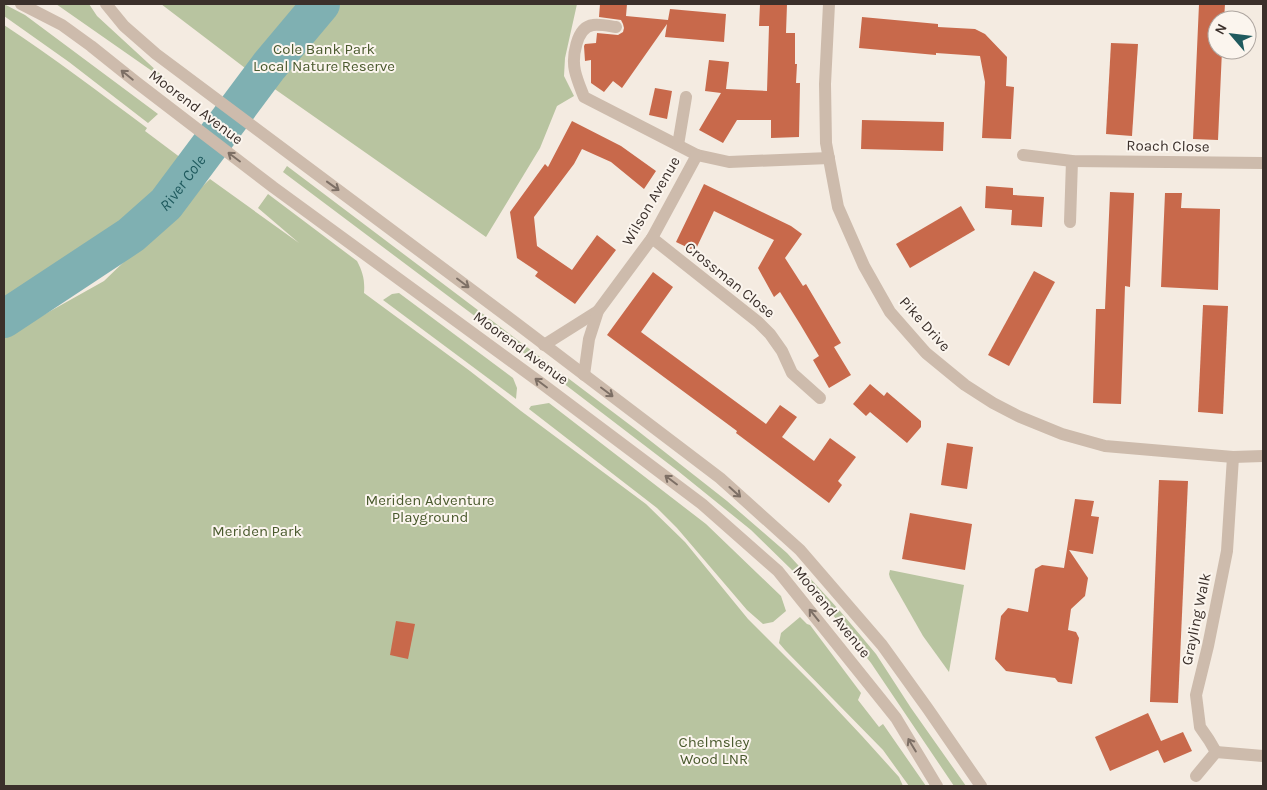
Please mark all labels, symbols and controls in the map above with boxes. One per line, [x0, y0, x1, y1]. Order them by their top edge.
north arrow [1207, 10, 1257, 60]
text: N [1211, 21, 1231, 38]
park label: Cole Bank Park Local Nature Reserve [253, 40, 395, 75]
street label: Moorend Avenue [145, 66, 247, 148]
one-way arrow [121, 69, 134, 80]
street label: Roach Close [1126, 136, 1210, 156]
water label: River Cole [156, 150, 210, 215]
one-way arrow [228, 152, 241, 163]
street label: Wilson Avenue [618, 153, 684, 249]
one-way arrow [326, 181, 340, 191]
street label: Crossman Close [681, 238, 779, 322]
one-way arrow [456, 278, 469, 289]
street label: Pike Drive [896, 293, 954, 355]
street label: Moorend Avenue [470, 307, 572, 389]
one-way arrow [535, 377, 548, 388]
one-way arrow [600, 387, 614, 397]
one-way arrow [665, 475, 678, 486]
one-way arrow [728, 486, 741, 497]
park label: Meriden Adventure Playground [365, 491, 495, 526]
park label: Meriden Park [212, 522, 302, 540]
street label: Moorend Avenue [789, 562, 875, 662]
street label: Grayling Walk [1177, 571, 1215, 667]
one-way arrow [809, 609, 820, 622]
park label: Chelmsley Wood LNR [679, 733, 749, 768]
one-way arrow [907, 738, 917, 752]

